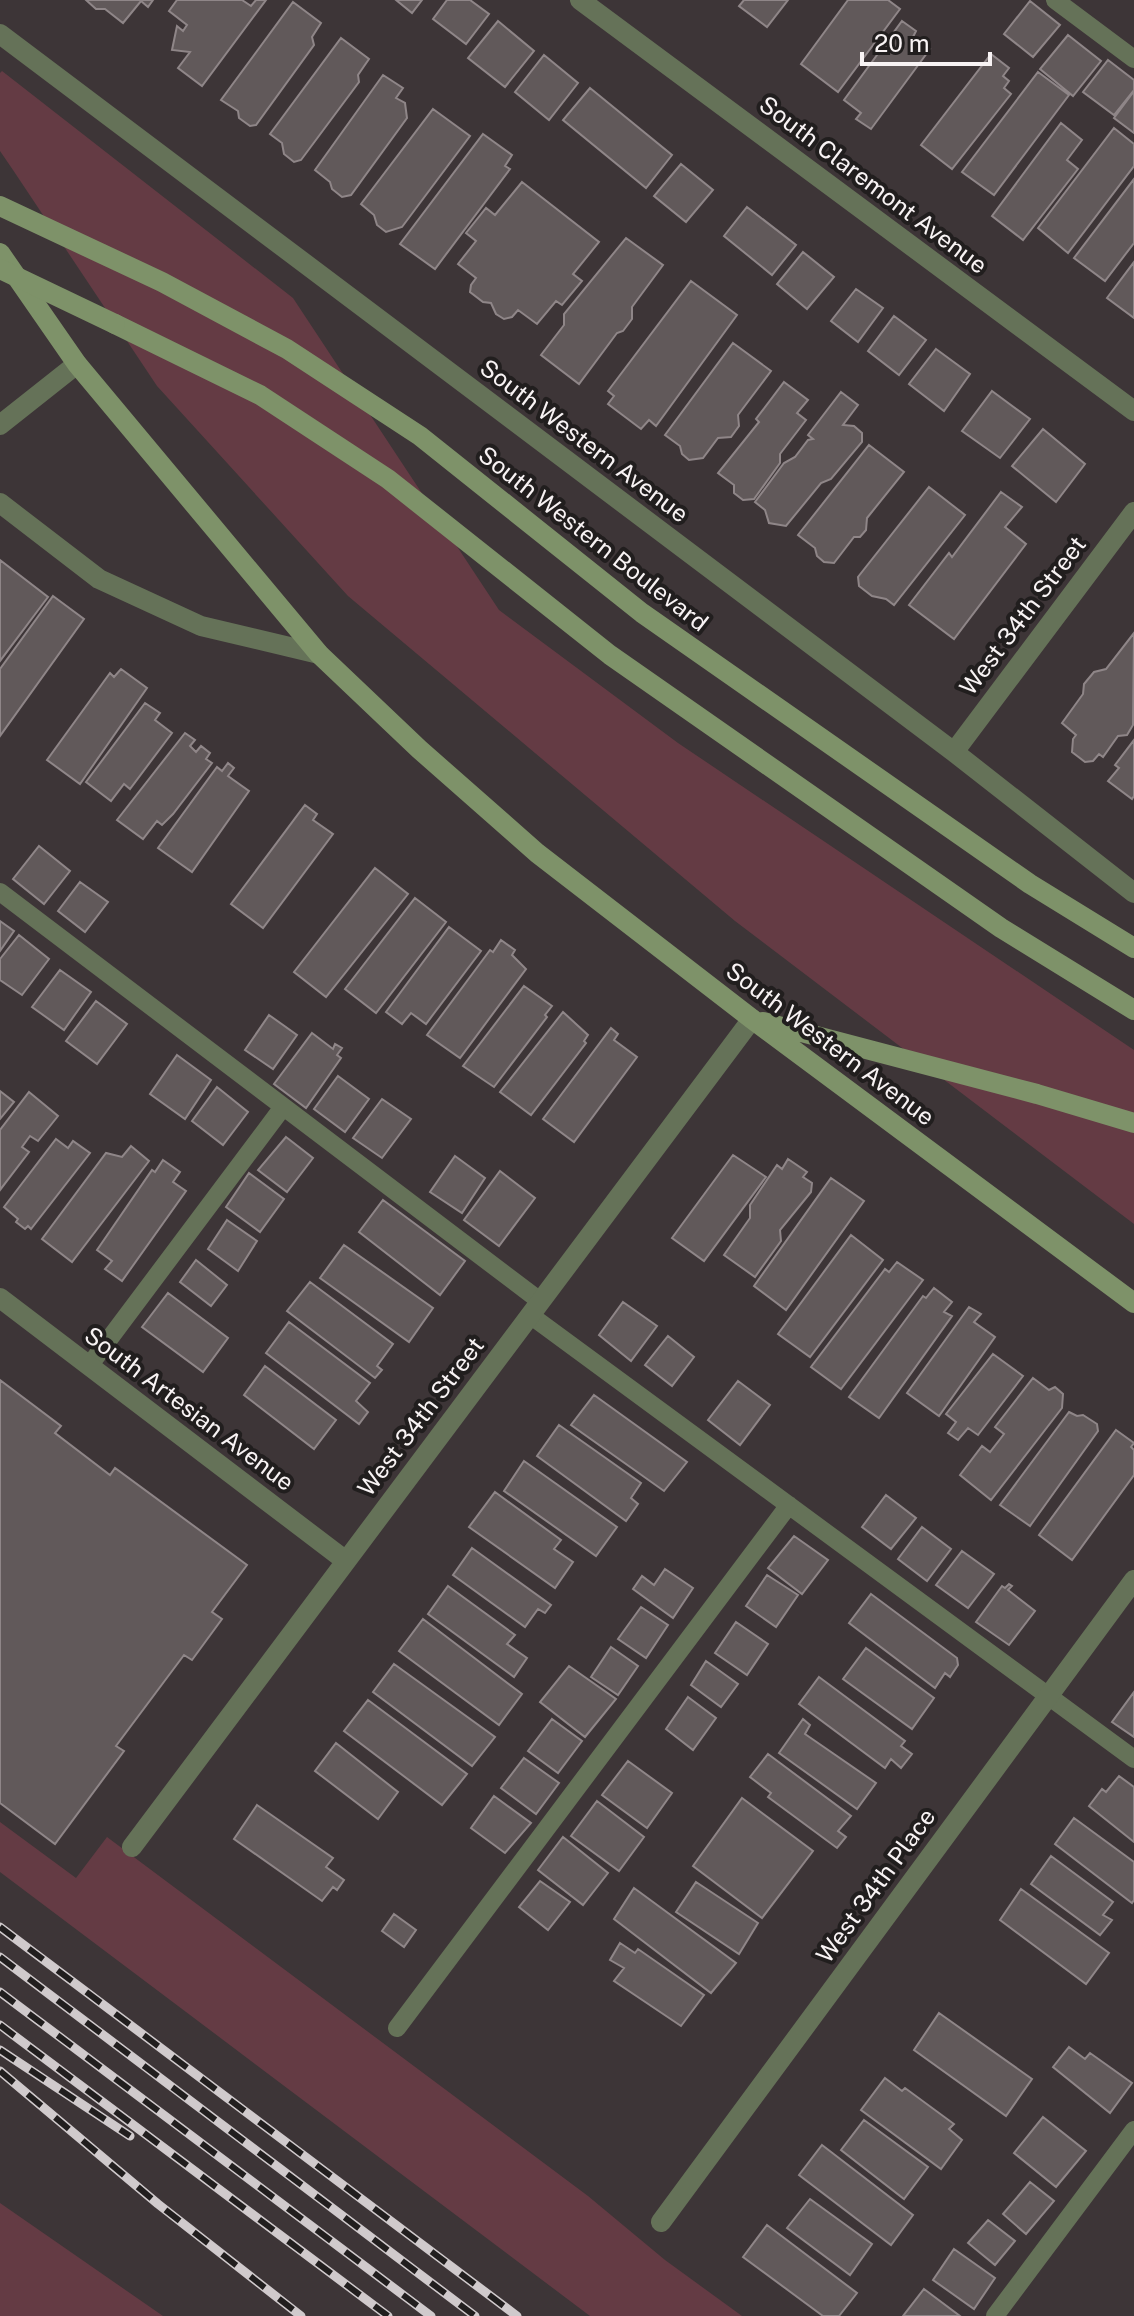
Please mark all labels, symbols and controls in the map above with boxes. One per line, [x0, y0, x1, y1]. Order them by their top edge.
scale bar [862, 16, 990, 66]
text: 20 m [874, 29, 930, 57]
street label: South Claremont Avenue [754, 90, 993, 279]
street label: South Western Avenue [475, 353, 694, 528]
street label: South Western Boulevard [473, 440, 714, 636]
street label: West 34th Street [953, 530, 1091, 700]
street label: South Western Avenue [721, 956, 940, 1131]
street label: South Artesian Avenue [80, 1320, 300, 1496]
street label: West 34th Street [351, 1331, 489, 1501]
street label: West 34th Place [810, 1803, 941, 1968]

